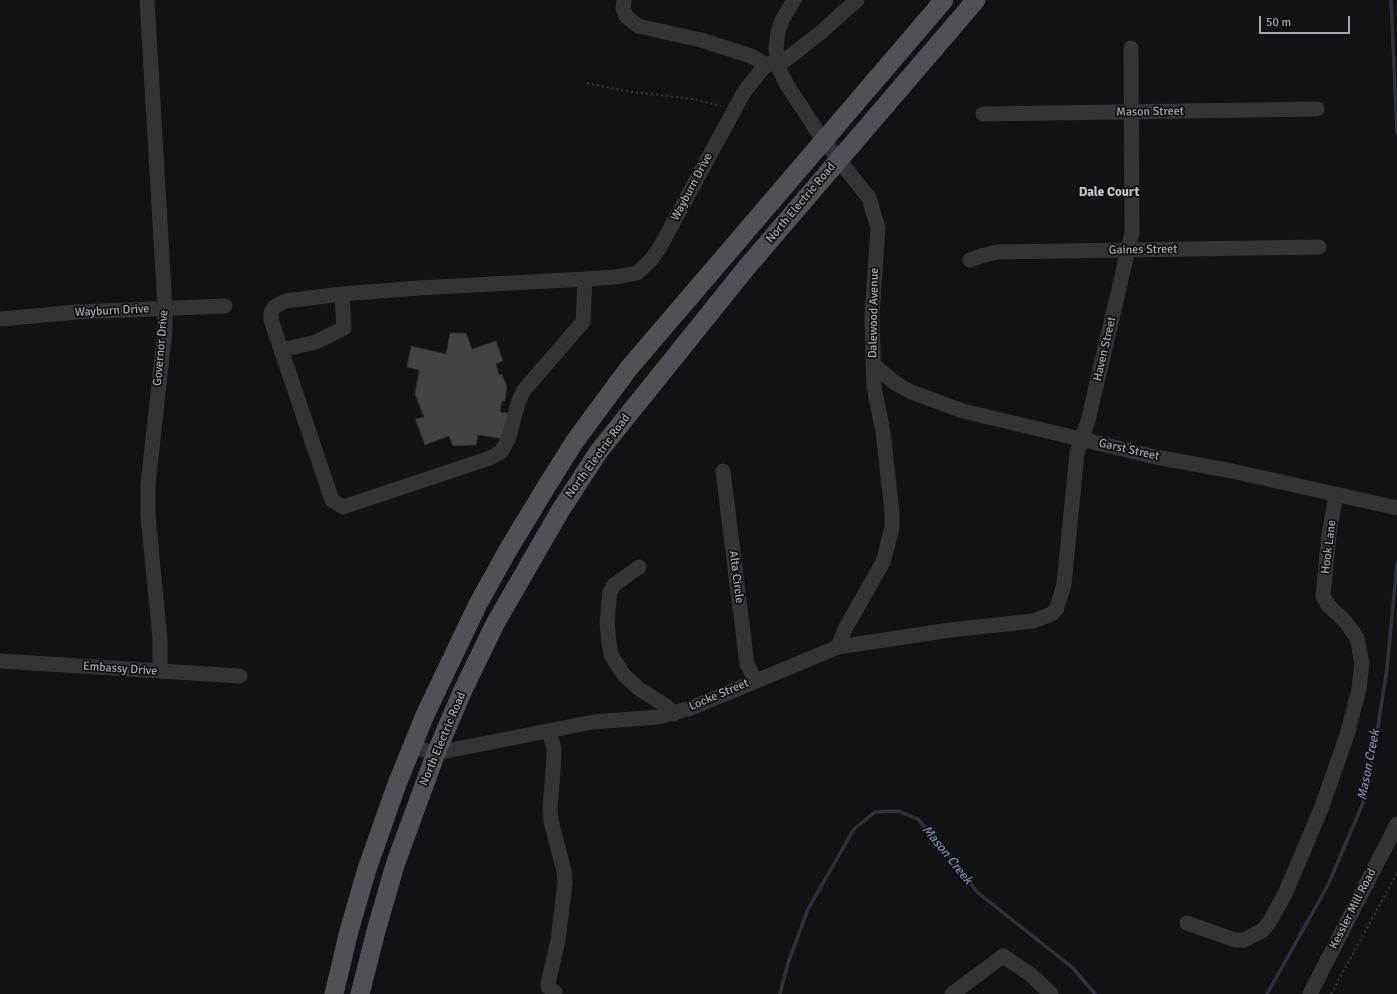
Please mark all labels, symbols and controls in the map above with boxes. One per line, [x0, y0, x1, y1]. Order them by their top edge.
scale bar [1261, 8, 1352, 34]
text: 50 m [1266, 15, 1291, 30]
street label: Mason Street [1116, 104, 1184, 120]
street label: Wayburn Drive [668, 151, 716, 223]
street label: North Electric Road [763, 160, 839, 246]
district label: Dale Court [1079, 185, 1139, 201]
street label: Gaines Street [1108, 242, 1178, 258]
street label: Dalewood Avenue [866, 268, 882, 358]
street label: Wayburn Drive [74, 302, 150, 320]
street label: Governor Drive [151, 309, 171, 387]
street label: Haven Street [1091, 315, 1119, 383]
street label: North Electric Road [563, 411, 633, 501]
street label: Garst Street [1097, 436, 1161, 464]
street label: Hook Lane [1319, 519, 1339, 575]
street label: Alta Circle [726, 550, 746, 604]
street label: Embassy Drive [82, 659, 158, 679]
street label: Locke Street [687, 676, 751, 714]
street label: North Electric Road [417, 690, 469, 788]
water label: Mason Creek [1355, 728, 1383, 802]
water label: Mason Creek [918, 822, 976, 888]
street label: Kessler Mill Road [1327, 866, 1379, 952]

